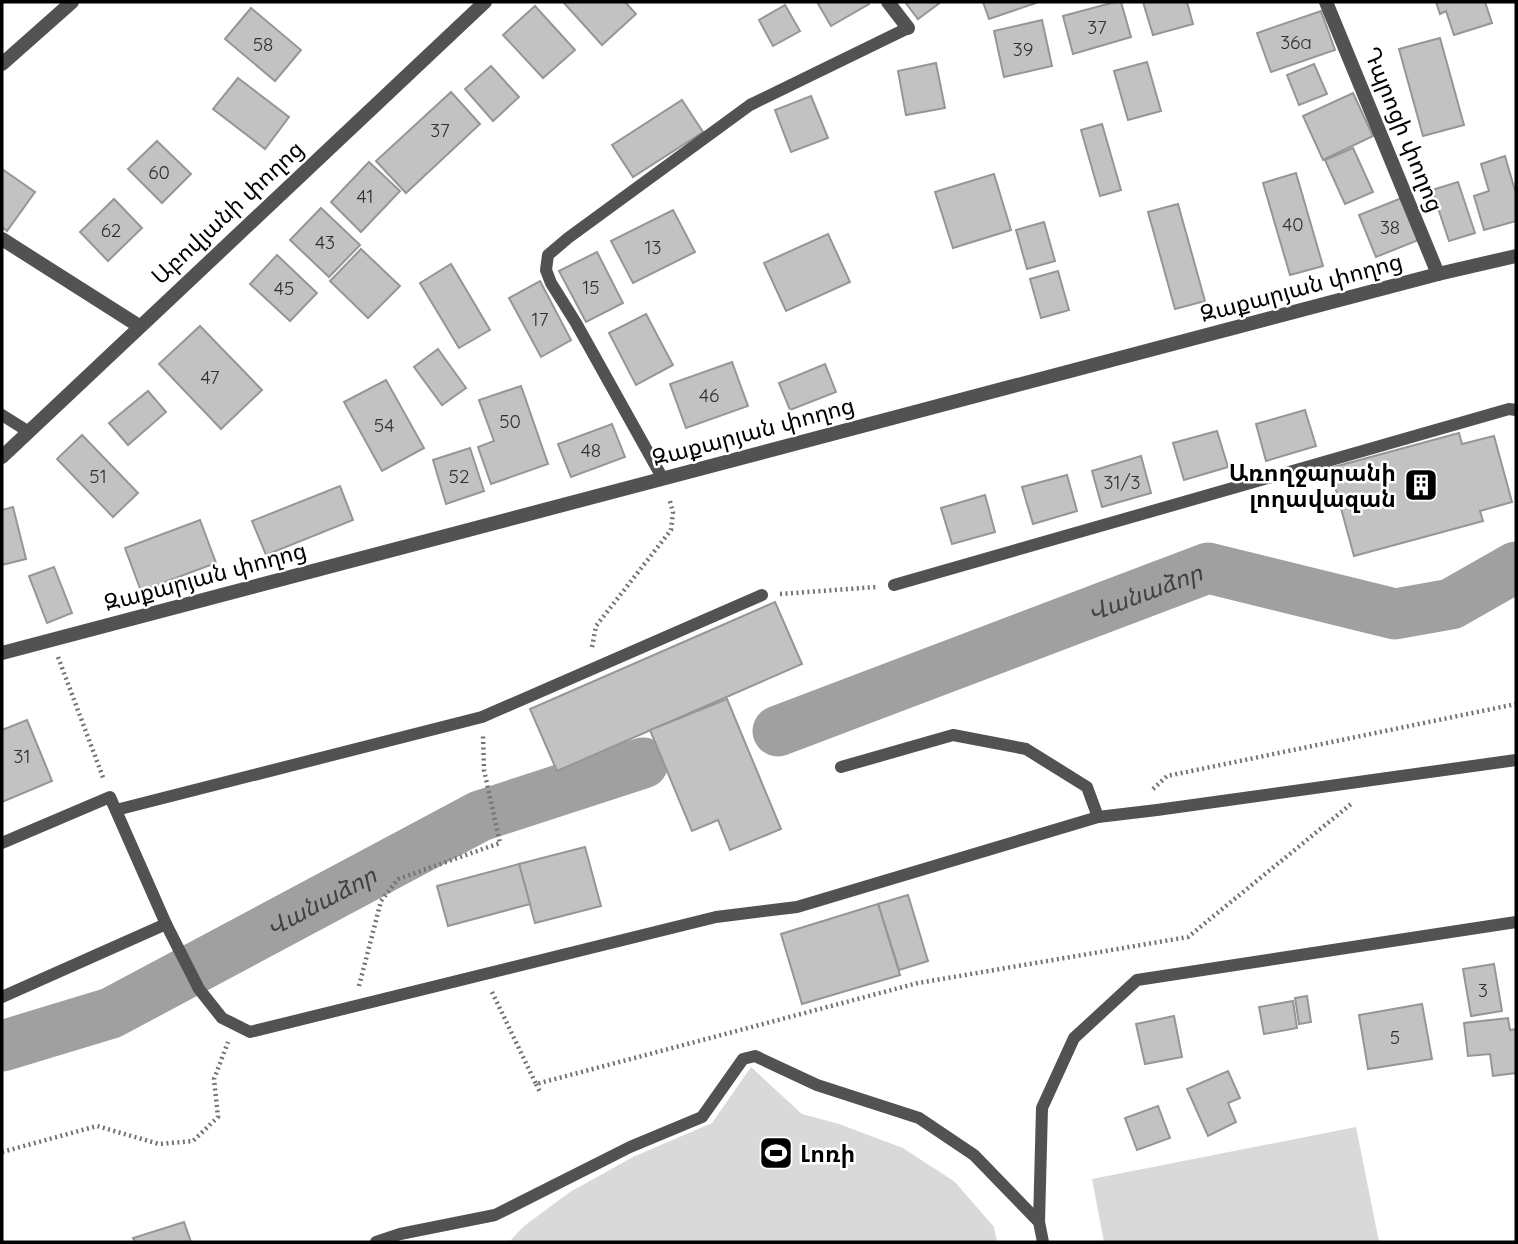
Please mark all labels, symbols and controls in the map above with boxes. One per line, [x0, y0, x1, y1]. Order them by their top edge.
house number: 37 [1087, 15, 1107, 39]
house number: 36a [1280, 30, 1312, 54]
house number: 58 [253, 32, 273, 56]
house number: 39 [1013, 37, 1033, 61]
street label: Դպրոցի փողոց [1358, 42, 1450, 216]
house number: 37 [430, 118, 450, 142]
street label: Աբովյանի փողոց [145, 134, 309, 290]
house number: 60 [148, 160, 170, 184]
house number: 41 [357, 184, 373, 208]
house number: 40 [1282, 212, 1304, 236]
house number: 38 [1380, 215, 1400, 239]
house number: 62 [101, 218, 121, 242]
house number: 43 [315, 230, 335, 254]
house number: 13 [645, 235, 662, 259]
street label: Զաքարյան փողոց [1197, 246, 1405, 328]
house number: 15 [582, 275, 600, 299]
house number: 45 [274, 276, 294, 300]
house number: 17 [532, 307, 549, 331]
house number: 47 [200, 365, 220, 389]
house number: 46 [699, 383, 719, 407]
street label: Զաքարյան փողոց [649, 390, 857, 472]
house number: 50 [499, 409, 521, 433]
house number: 54 [374, 413, 394, 437]
house number: 48 [581, 438, 601, 462]
place label: Առողջարանի լողավազան [1229, 458, 1396, 513]
house number: 51 [89, 464, 107, 488]
house number: 52 [449, 464, 469, 488]
building icon: Առողջարանի լողավազան [1402, 466, 1440, 504]
house number: 31/3 [1104, 470, 1140, 494]
street label: Զաքարյան փողոց [101, 535, 309, 617]
water label: Վանաձոր [1083, 556, 1207, 627]
house number: 31 [14, 744, 31, 768]
water label: Վանաձոր [261, 859, 382, 942]
house number: 3 [1478, 978, 1488, 1002]
house number: 5 [1390, 1025, 1400, 1049]
sports icon: Լոռի [757, 1134, 795, 1172]
place label: Լոռի [800, 1139, 855, 1168]

